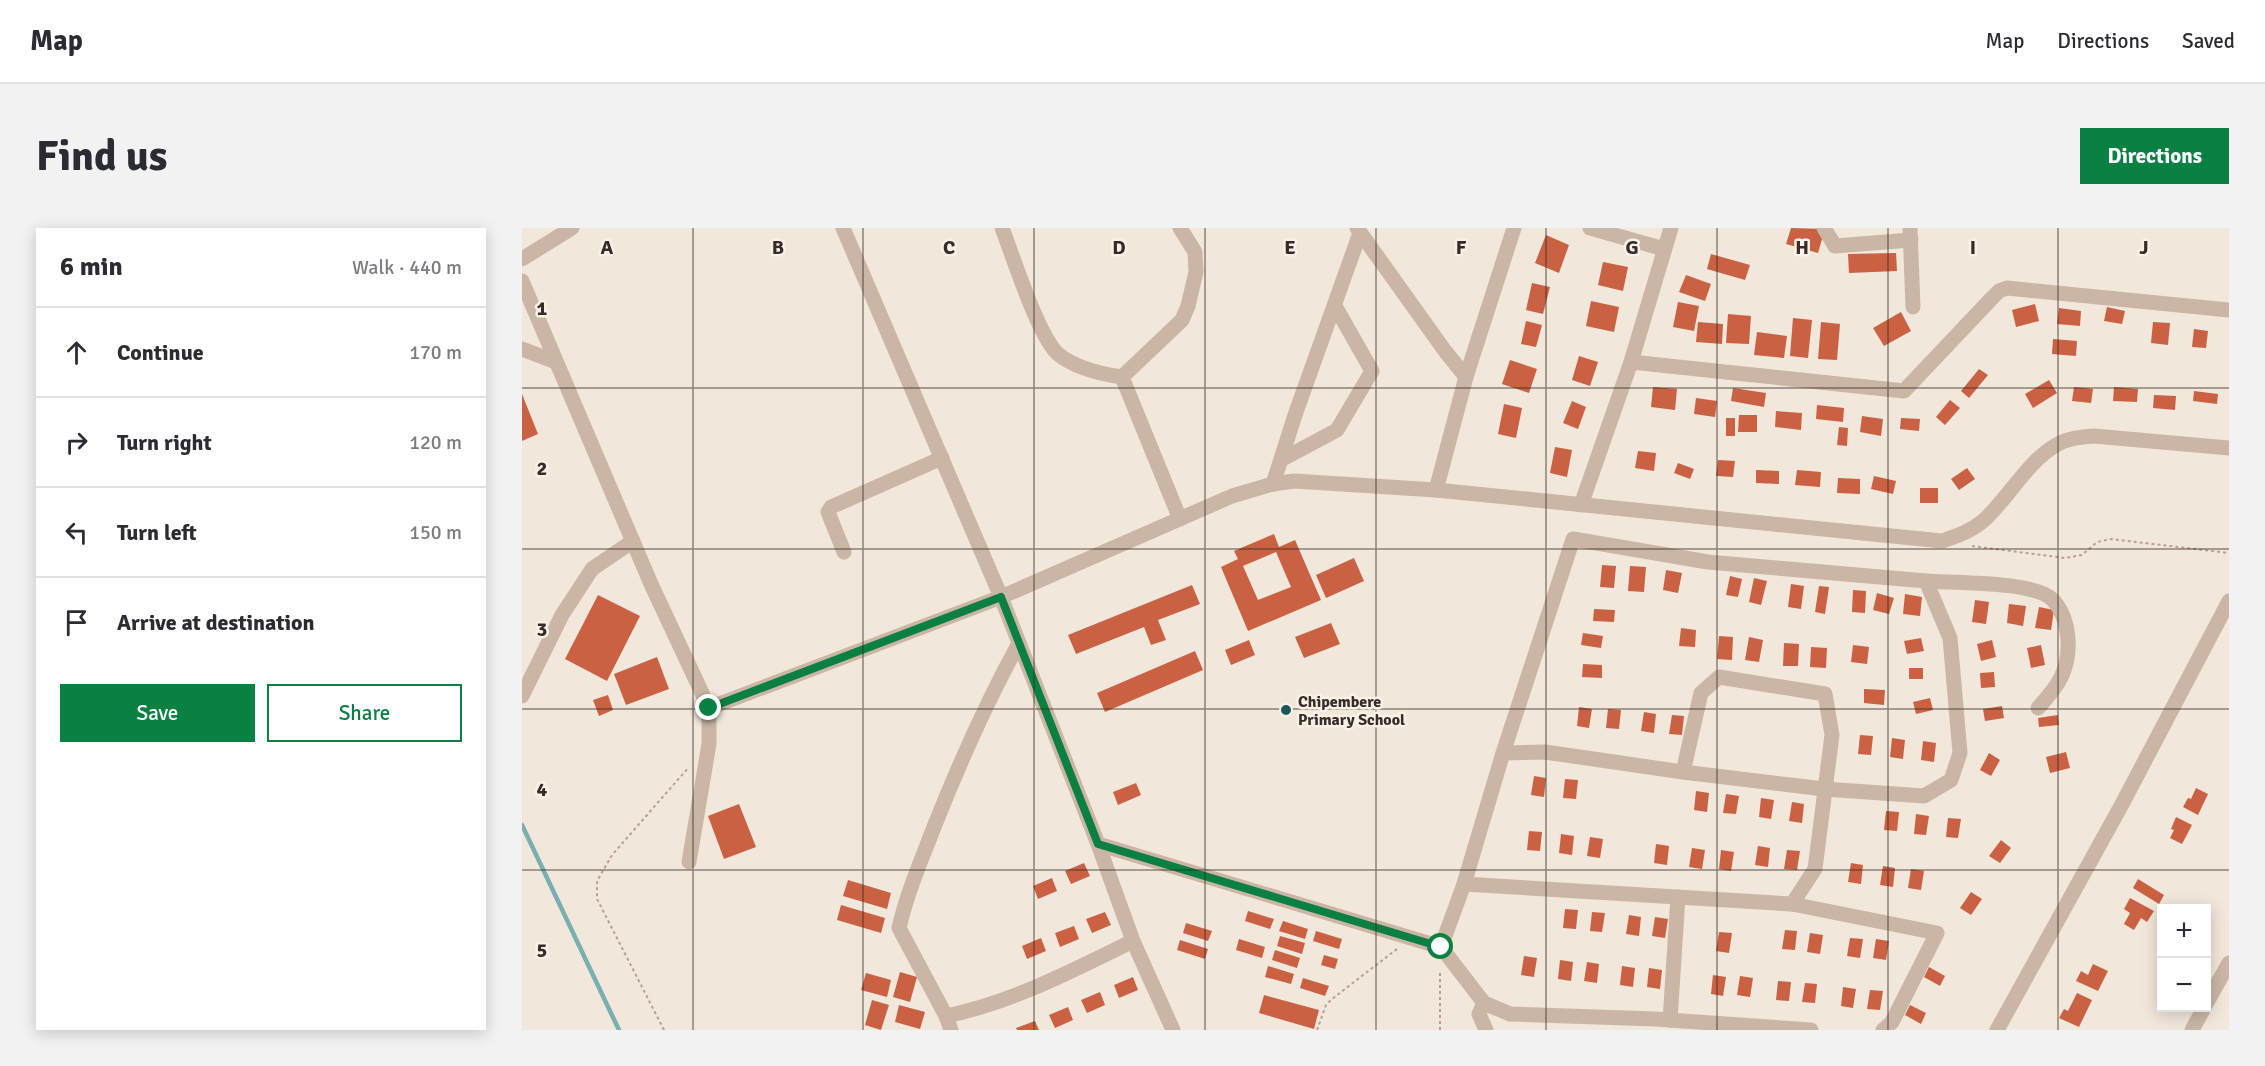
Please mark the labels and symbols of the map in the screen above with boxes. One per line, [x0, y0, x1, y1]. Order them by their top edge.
text: A [601, 235, 614, 260]
text: B [772, 235, 784, 260]
text: C [943, 235, 955, 260]
text: D [1112, 235, 1126, 260]
text: E [1284, 235, 1296, 260]
text: F [1456, 235, 1467, 260]
text: G [1625, 235, 1639, 260]
text: H [1795, 235, 1809, 260]
text: I [1970, 235, 1976, 260]
text: J [2139, 235, 2149, 260]
text: 1 [537, 296, 548, 321]
text: 2 [537, 456, 547, 481]
text: 3 [537, 617, 547, 642]
place label: Chipembere Primary School [1298, 692, 1405, 730]
route end [695, 694, 721, 720]
marker: Chipembere Primary School [1279, 703, 1293, 717]
text: 4 [537, 777, 548, 802]
route start [1427, 933, 1453, 959]
text: 5 [537, 938, 547, 963]

